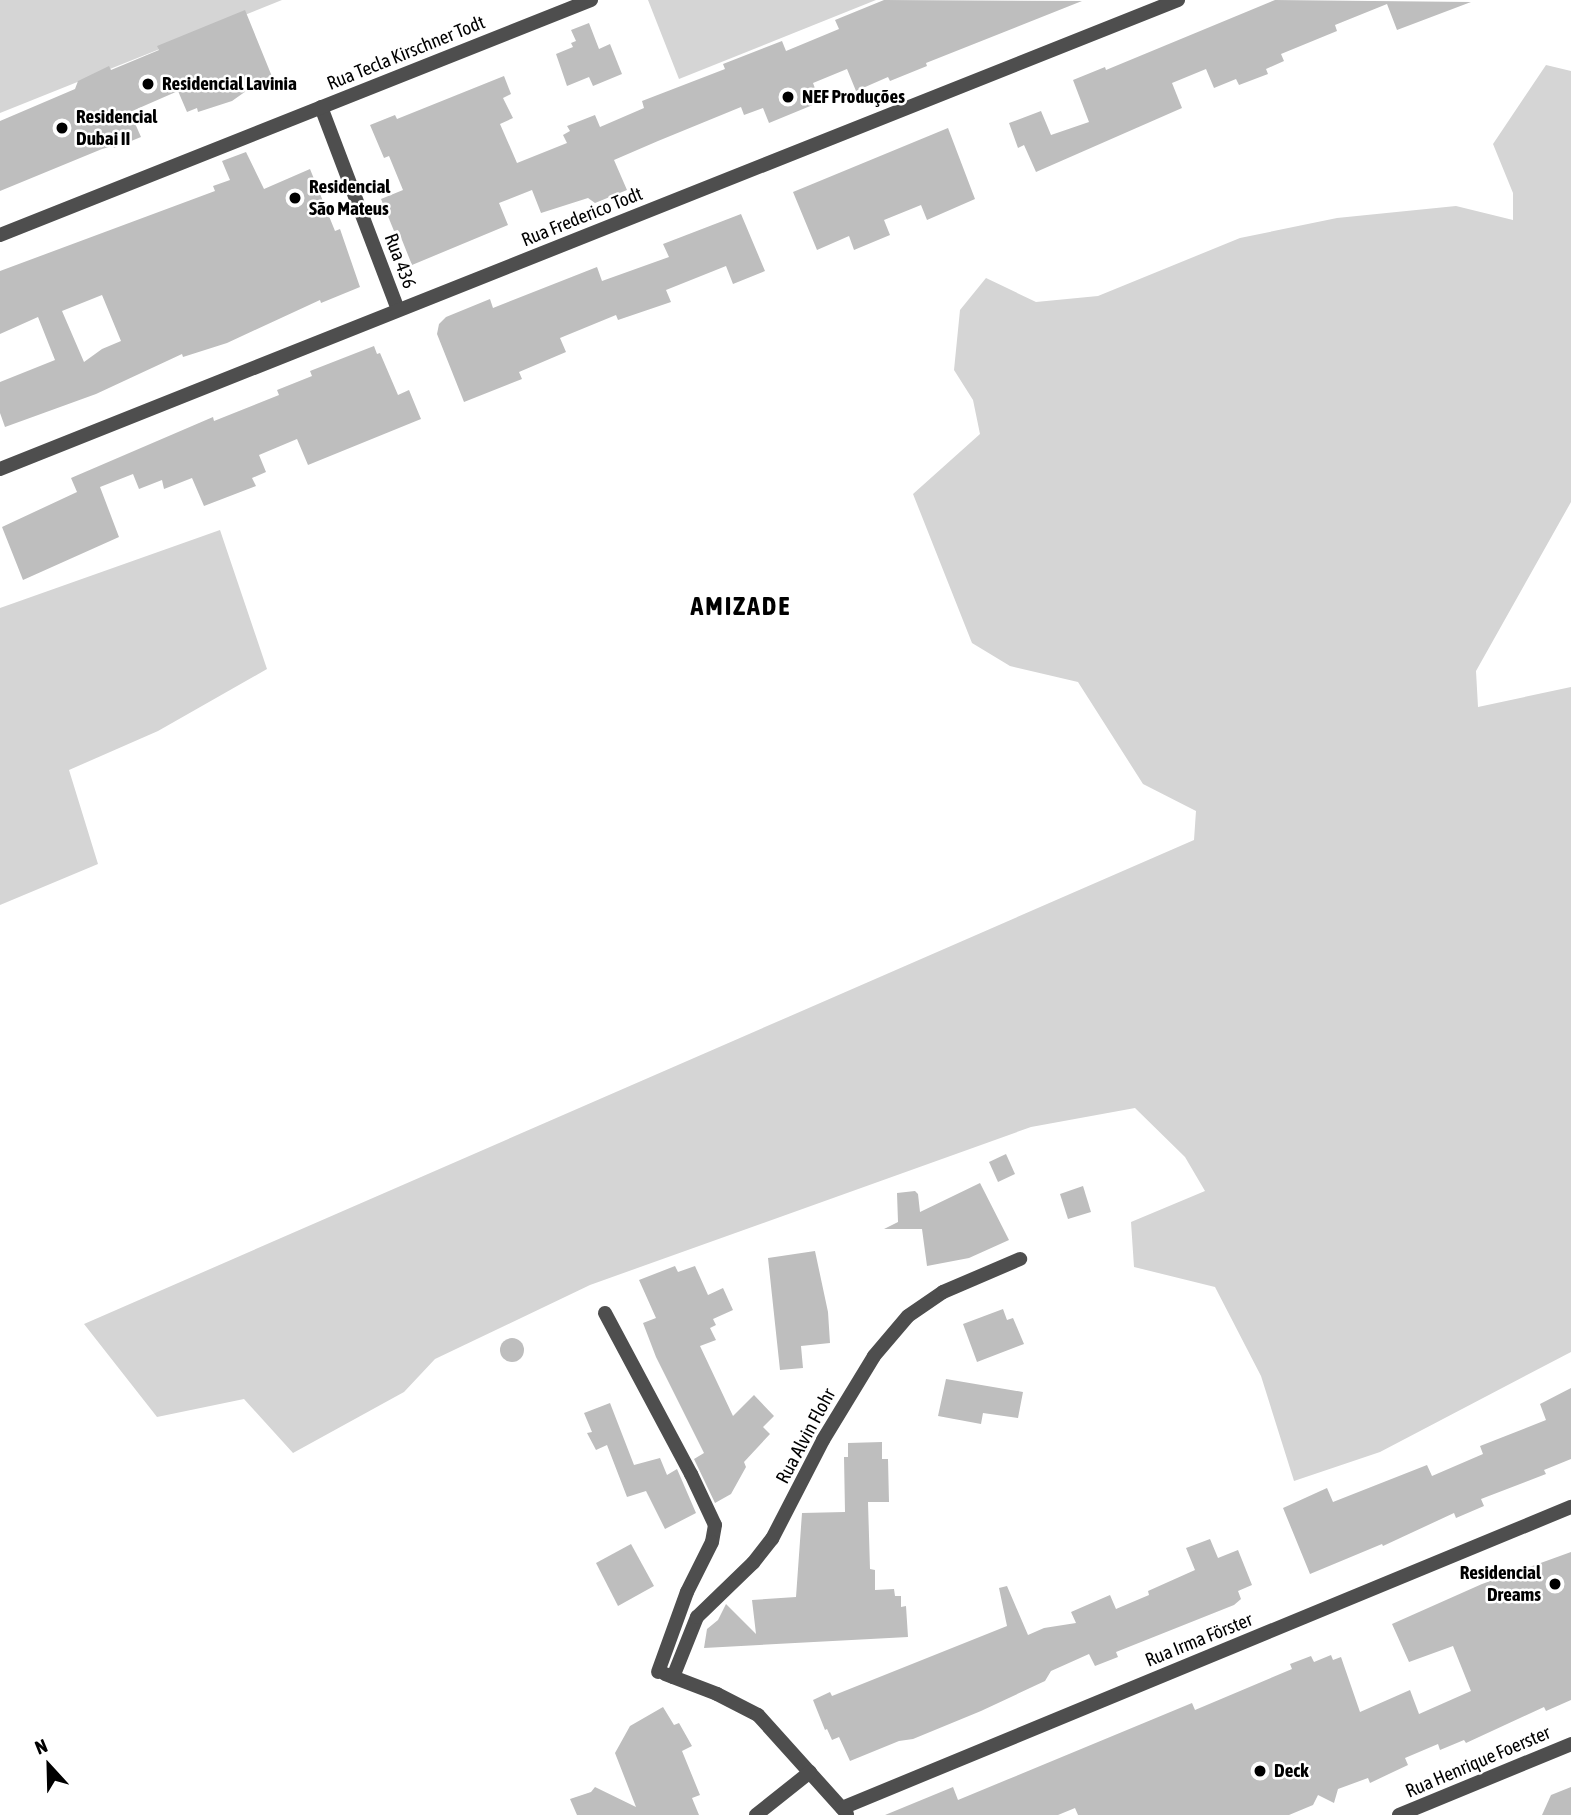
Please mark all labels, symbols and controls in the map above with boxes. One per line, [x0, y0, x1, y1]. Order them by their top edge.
street label: Rua Tecla Kirschner Todt [324, 11, 488, 95]
place label: Residencial Lavinia [162, 73, 297, 95]
marker: Residencial Lavinia [140, 76, 156, 92]
place label: NEF Produções [802, 86, 905, 108]
marker: NEF Produções [780, 89, 796, 105]
place label: Residencial Dubai II [76, 106, 157, 150]
marker: Residencial Dubai II [54, 120, 70, 136]
place label: Residencial São Mateus [309, 176, 390, 220]
street label: Rua Frederico Todt [518, 182, 646, 252]
marker: Residencial São Mateus [287, 190, 303, 206]
street label: Rua 436 [379, 230, 421, 292]
district label: AMIZADE [691, 591, 791, 623]
street label: Rua Alvin Flohr [771, 1384, 841, 1488]
place label: Residencial Dreams [1460, 1562, 1541, 1606]
marker: Residencial Dreams [1547, 1576, 1563, 1592]
street label: Rua Irma Förster [1142, 1608, 1256, 1672]
street label: Rua Henrique Foerster [1402, 1721, 1554, 1803]
north arrow [14, 1731, 84, 1801]
text: N [32, 1734, 50, 1759]
place label: Deck [1274, 1760, 1309, 1782]
marker: Deck [1252, 1763, 1268, 1779]

